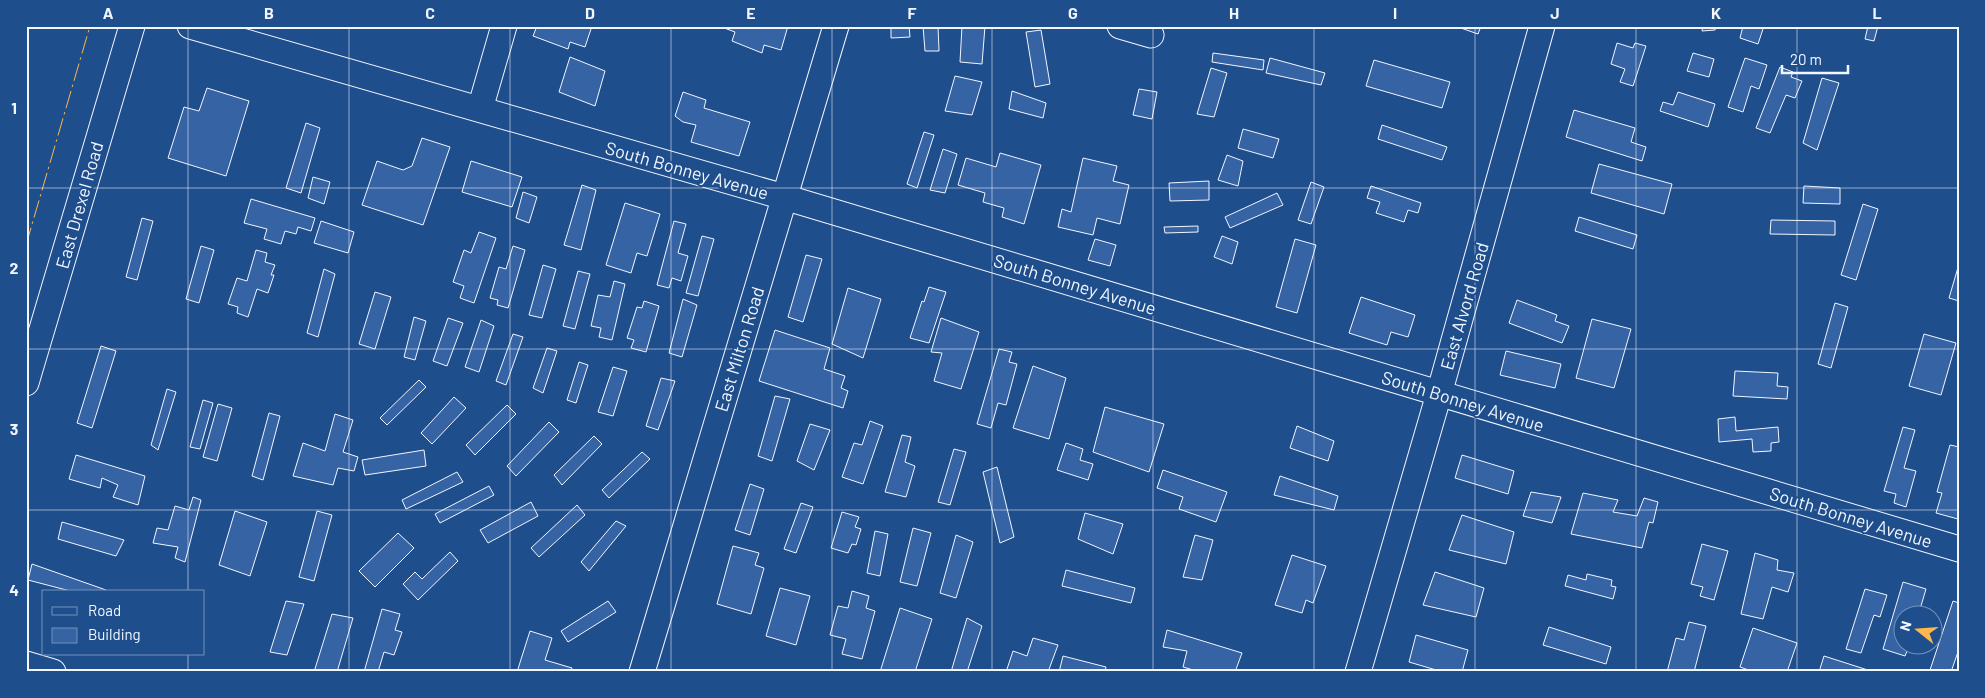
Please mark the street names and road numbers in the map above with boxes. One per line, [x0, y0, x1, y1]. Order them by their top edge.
street label: South Bonney Avenue [603, 136, 771, 204]
street label: East Drexel Road [50, 139, 108, 271]
street label: East Alvord Road [1435, 240, 1493, 372]
street label: South Bonney Avenue [991, 249, 1159, 319]
street label: East Milton Road [710, 284, 768, 414]
street label: South Bonney Avenue [1379, 366, 1547, 436]
street label: South Bonney Avenue [1767, 482, 1935, 552]

